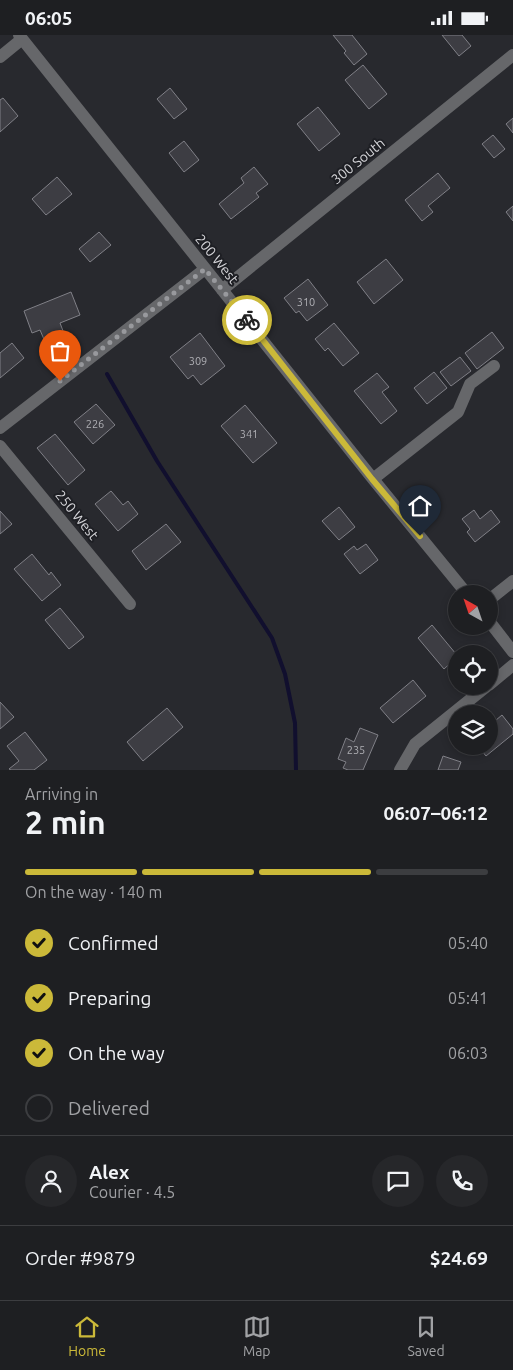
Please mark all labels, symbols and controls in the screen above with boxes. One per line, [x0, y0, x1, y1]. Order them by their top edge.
text: 06:05 [25, 7, 73, 29]
street label: 300 South [328, 135, 388, 187]
street label: 200 West [192, 231, 242, 287]
courier [222, 295, 272, 345]
house number: 310 [297, 296, 315, 308]
icon: bike [233, 306, 261, 334]
pin [39, 330, 81, 381]
icon: bag [46, 337, 74, 365]
house number: 309 [189, 355, 207, 367]
house number: 226 [86, 418, 104, 430]
house number: 341 [240, 428, 258, 440]
pin [399, 485, 441, 536]
street label: 250 West [52, 487, 102, 543]
icon: home [406, 492, 434, 520]
north arrow [448, 585, 498, 635]
map controls [448, 585, 498, 755]
button: locate [448, 645, 498, 695]
button: layers [448, 705, 498, 755]
house number: 235 [347, 744, 365, 756]
text: Arriving in [25, 785, 98, 803]
text: 06:07–06:12 [383, 802, 488, 824]
text: 2 min [25, 804, 106, 840]
text: On the way · 140 m [25, 883, 162, 901]
icon: check [25, 929, 53, 957]
text: Confirmed [68, 932, 159, 954]
text: 05:40 [448, 934, 488, 952]
icon: check [25, 984, 53, 1012]
text: Preparing [68, 987, 152, 1009]
text: 05:41 [448, 989, 488, 1007]
icon: check [25, 1039, 53, 1067]
text: On the way [68, 1042, 165, 1064]
text: 06:03 [448, 1044, 488, 1062]
text: Delivered [68, 1097, 150, 1119]
button: person [25, 1155, 77, 1207]
button: chat [372, 1155, 424, 1207]
button: phone [436, 1155, 488, 1207]
text: Alex [89, 1161, 129, 1183]
text: Courier · 4.5 [89, 1183, 175, 1201]
text: Order #9879 [25, 1247, 135, 1269]
text: $24.69 [430, 1247, 488, 1269]
tab: Home [68, 1313, 106, 1359]
tab: Map [243, 1313, 271, 1359]
tab: Saved [407, 1313, 445, 1359]

